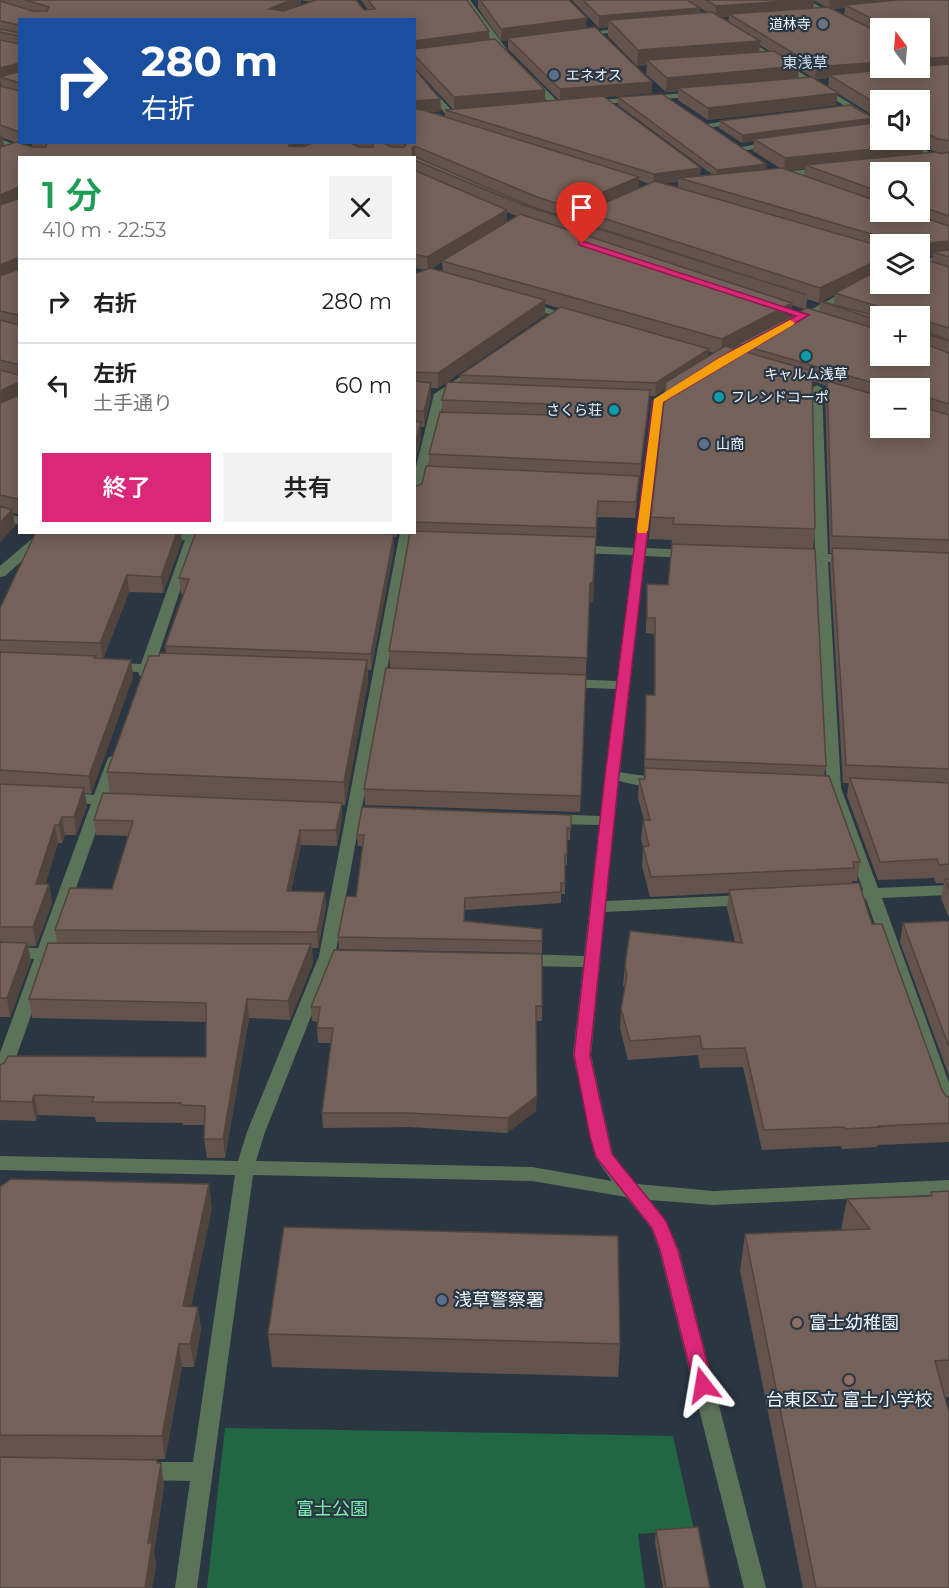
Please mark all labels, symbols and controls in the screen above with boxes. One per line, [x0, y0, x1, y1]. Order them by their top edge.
place label: 道林寺 [769, 15, 811, 33]
marker: 道林寺 [816, 17, 830, 31]
north arrow [870, 18, 930, 78]
map controls [870, 18, 930, 438]
text: 280 m [141, 35, 278, 87]
icon: right [42, 42, 120, 120]
district label: 東浅草 [782, 53, 828, 72]
place label: エネオス [566, 66, 622, 84]
marker: エネオス [547, 68, 561, 82]
button: sound [870, 90, 930, 150]
text: 右折 [141, 92, 195, 125]
button: search [870, 162, 930, 222]
text: 1 分 [42, 173, 102, 217]
button: close [329, 176, 392, 239]
pin [556, 182, 607, 244]
icon: arrive [565, 191, 598, 224]
text: 410 m · 22:53 [42, 218, 167, 242]
button: layers [870, 234, 930, 294]
icon: right [42, 285, 75, 318]
text: 280 m [322, 288, 392, 315]
text: 右折 [93, 290, 137, 317]
button: + [870, 306, 930, 366]
marker: キャルム浅草 [799, 349, 813, 363]
text: 左折 [93, 360, 137, 387]
place label: キャルム浅草 [764, 365, 848, 383]
icon: left [42, 369, 75, 402]
text: 60 m [335, 372, 392, 399]
button: − [870, 378, 930, 438]
place label: フレンドコーポ [731, 388, 829, 406]
marker: フレンドコーポ [712, 390, 726, 404]
text: 土手通り [93, 391, 173, 415]
place label: さくら荘 [546, 401, 602, 419]
marker: さくら荘 [607, 403, 621, 417]
place label: 山商 [716, 435, 744, 453]
marker: 山商 [697, 437, 711, 451]
button: 終了 [42, 453, 211, 522]
button: 共有 [223, 453, 392, 522]
place label: 浅草警察署 [454, 1289, 544, 1311]
marker: 浅草警察署 [435, 1293, 449, 1307]
place label: 富士幼稚園 [809, 1312, 899, 1334]
marker: 富士幼稚園 [790, 1316, 804, 1330]
position arrow [671, 1353, 735, 1417]
marker: 台東区立 富士小学校 [842, 1373, 856, 1387]
place label: 台東区立 富士小学校 [766, 1389, 932, 1411]
park label: 富士公園 [296, 1498, 368, 1520]

